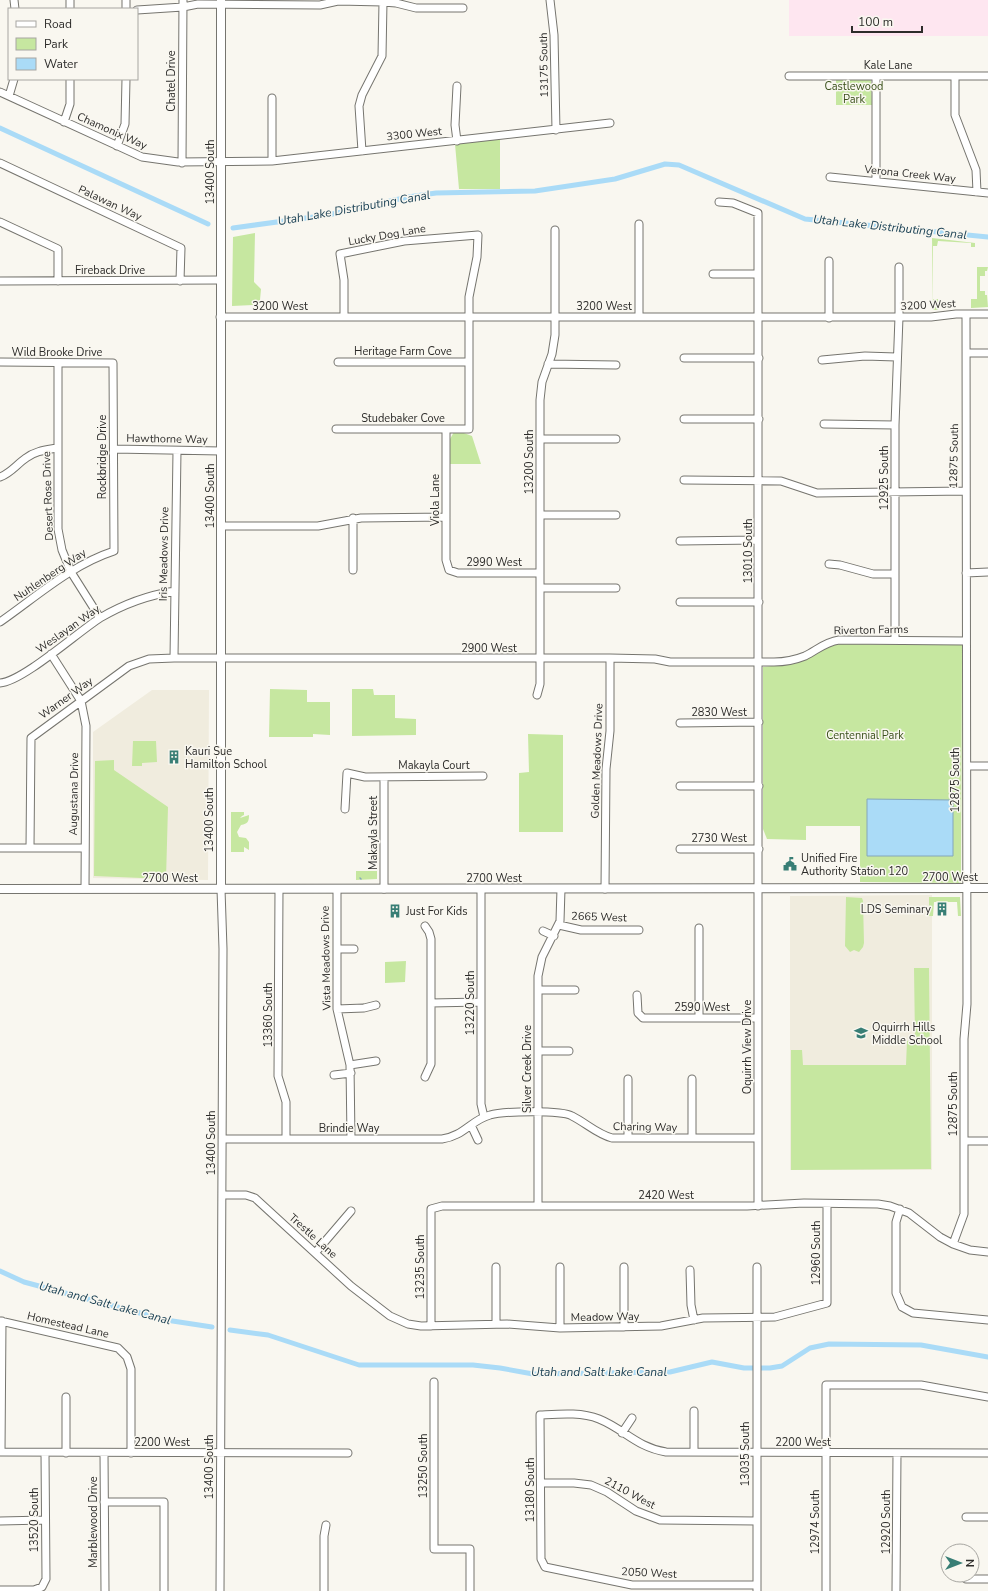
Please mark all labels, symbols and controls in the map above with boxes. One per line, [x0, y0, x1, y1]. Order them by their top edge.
legend [8, 8, 138, 80]
scale bar [852, 8, 922, 34]
text: 100 m [858, 14, 893, 30]
text: Road [44, 16, 72, 32]
street label: 13175 South [536, 32, 552, 98]
text: Park [44, 36, 69, 52]
street label: Chatel Drive [164, 50, 179, 112]
text: Water [44, 56, 78, 72]
street label: Kale Lane [864, 58, 912, 73]
park label: Castlewood Park [825, 79, 883, 107]
street label: Chamonix Way [75, 109, 150, 153]
street label: 3300 West [386, 124, 443, 144]
street label: 13400 South [203, 140, 218, 204]
street label: Verona Creek Way [863, 162, 957, 186]
street label: Palawan Way [76, 182, 145, 224]
water label: Utah Lake Distributing Canal [276, 187, 432, 229]
water label: Utah Lake Distributing Canal [812, 211, 968, 243]
street label: Lucky Dog Lane [347, 221, 427, 249]
street label: Fireback Drive [75, 263, 145, 278]
street label: 3200 West [900, 296, 956, 314]
street label: 3200 West [252, 299, 308, 314]
street label: 3200 West [576, 299, 632, 314]
street label: Heritage Farm Cove [354, 344, 452, 359]
street label: Wild Brooke Drive [12, 345, 103, 360]
street label: Studebaker Cove [361, 411, 445, 426]
street label: Rockbridge Drive [95, 415, 110, 499]
street label: 12875 South [946, 423, 962, 489]
street label: 13200 South [522, 430, 537, 494]
street label: Hawthorne Way [126, 431, 208, 447]
street label: 12925 South [877, 446, 892, 510]
street label: Desert Rose Drive [39, 451, 57, 541]
street label: 13400 South [203, 464, 218, 528]
street label: Viola Lane [428, 474, 443, 527]
street label: Iris Meadows Drive [156, 507, 172, 601]
street label: 13010 South [741, 519, 756, 583]
street label: Nuhlenberg Way [11, 545, 89, 605]
street label: 2990 West [466, 555, 522, 570]
street label: Weslayan Way [33, 601, 103, 657]
street label: Riverton Farms [833, 622, 909, 638]
street label: 2900 West [461, 641, 517, 656]
street label: Warner Way [36, 673, 96, 723]
street label: Golden Meadows Drive [587, 703, 607, 819]
street label: 2830 West [691, 705, 747, 720]
park label: Centennial Park [826, 728, 904, 743]
place label: Kauri Sue Hamilton School [185, 744, 268, 772]
street label: 12875 South [948, 748, 963, 812]
building icon: Kauri Sue Hamilton School [166, 749, 182, 765]
street label: Augustana Drive [66, 752, 82, 835]
street label: Makayla Court [398, 758, 470, 773]
street label: 13400 South [202, 788, 217, 852]
street label: Makayla Street [366, 796, 381, 870]
street label: 2730 West [691, 831, 747, 846]
place label: Unified Fire Authority Station 120 [801, 851, 909, 879]
public building icon: Unified Fire Authority Station 120 [782, 856, 798, 872]
street label: 2700 West [922, 870, 978, 885]
street label: 2700 West [142, 871, 198, 886]
street label: 2700 West [466, 871, 522, 886]
building icon: LDS Seminary [934, 901, 950, 917]
place label: LDS Seminary [861, 902, 931, 917]
building icon: Just For Kids [387, 903, 403, 919]
place label: Just For Kids [405, 904, 467, 919]
street label: Vista Meadows Drive [318, 905, 334, 1012]
street label: 2665 West [571, 909, 627, 925]
street label: 13220 South [463, 971, 478, 1035]
street label: 13360 South [261, 983, 276, 1047]
street label: 2590 West [674, 1000, 730, 1015]
street label: Oquirrh View Drive [740, 1000, 755, 1094]
place label: Oquirrh Hills Middle School [872, 1020, 943, 1048]
street label: Silver Creek Drive [520, 1025, 535, 1113]
school or university icon: Oquirrh Hills Middle School [853, 1025, 869, 1041]
street label: 12875 South [946, 1072, 961, 1136]
street label: 13400 South [204, 1111, 219, 1175]
street label: Charing Way [613, 1119, 678, 1135]
street label: Brindie Way [319, 1121, 380, 1136]
street label: 2420 West [638, 1188, 694, 1203]
street label: Trestle Lane [286, 1210, 341, 1262]
street label: 12960 South [809, 1221, 824, 1285]
street label: 13235 South [413, 1235, 428, 1299]
water label: Utah and Salt Lake Canal [37, 1278, 173, 1328]
street label: Homestead Lane [26, 1308, 111, 1342]
street label: Meadow Way [571, 1309, 640, 1325]
water label: Utah and Salt Lake Canal [531, 1364, 667, 1380]
street label: 13035 South [738, 1422, 753, 1486]
street label: 13250 South [416, 1434, 431, 1498]
street label: 2200 West [134, 1435, 190, 1450]
street label: 13400 South [202, 1435, 217, 1499]
street label: 2200 West [775, 1435, 831, 1450]
street label: 13180 South [523, 1458, 538, 1522]
street label: 2110 West [602, 1473, 658, 1513]
street label: Marblewood Drive [86, 1476, 101, 1568]
street label: 13520 South [27, 1488, 42, 1552]
street label: 12974 South [808, 1490, 823, 1554]
street label: 12920 South [879, 1490, 894, 1554]
north arrow [940, 1543, 980, 1583]
text: N [962, 1559, 977, 1567]
street label: 2050 West [621, 1564, 677, 1582]

